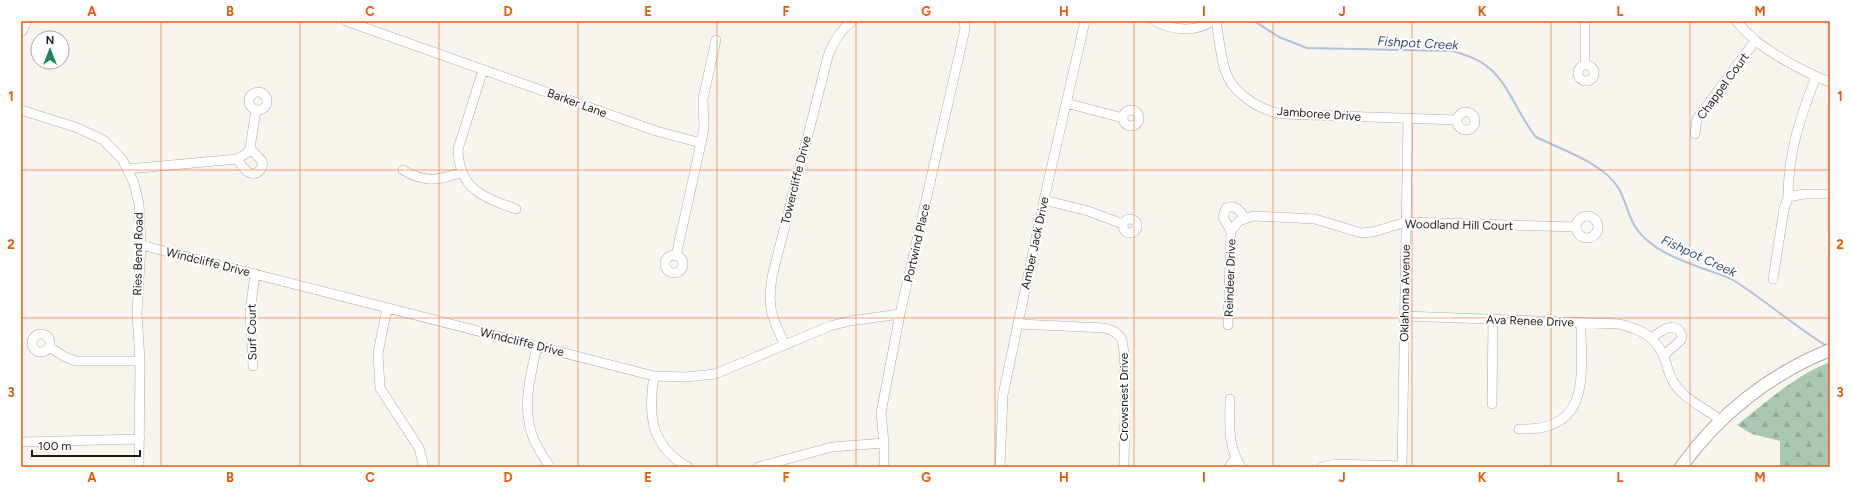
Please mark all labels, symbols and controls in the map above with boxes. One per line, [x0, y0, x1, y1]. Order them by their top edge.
text: A [87, 4, 97, 19]
text: B [226, 4, 234, 19]
text: C [365, 4, 375, 19]
text: D [503, 4, 513, 19]
text: E [644, 4, 652, 19]
text: F [782, 4, 790, 19]
text: G [921, 4, 931, 19]
text: H [1059, 4, 1069, 19]
text: I [1202, 4, 1206, 19]
text: J [1338, 4, 1346, 19]
text: K [1478, 4, 1487, 19]
text: L [1617, 4, 1624, 19]
text: M [1754, 4, 1766, 19]
north arrow [30, 30, 70, 70]
water label: Fishpot Creek [1377, 33, 1460, 53]
text: N [46, 34, 54, 47]
street label: Chappel Court [1694, 50, 1752, 122]
street label: Barker Lane [545, 86, 609, 120]
text: 1 [8, 89, 14, 104]
text: 1 [1837, 89, 1843, 104]
street label: Jamboree Drive [1276, 104, 1362, 124]
street label: Towercliffe Drive [778, 134, 814, 226]
street label: Amber Jack Drive [1018, 195, 1052, 291]
street label: Portwind Place [901, 202, 933, 284]
street label: Ries Bend Road [130, 212, 146, 296]
street label: Woodland Hill Court [1405, 217, 1514, 233]
water label: Fishpot Creek [1659, 232, 1740, 280]
text: 2 [7, 237, 15, 252]
text: 2 [1836, 237, 1844, 252]
street label: Reindeer Drive [1222, 238, 1238, 317]
street label: Oklahoma Avenue [1397, 244, 1413, 342]
street label: Windcliffe Drive [165, 245, 252, 279]
street label: Surf Court [245, 303, 259, 360]
street label: Ava Renee Drive [1486, 312, 1575, 330]
street label: Windcliffe Drive [479, 325, 566, 359]
street label: Crowsnest Drive [1117, 352, 1131, 441]
text: 3 [7, 385, 15, 400]
text: 3 [1836, 385, 1844, 400]
scale bar [32, 432, 140, 458]
text: 100 m [38, 439, 72, 453]
text: A [87, 470, 97, 485]
text: B [226, 470, 234, 485]
text: C [365, 470, 375, 485]
text: D [503, 470, 513, 485]
text: E [644, 470, 652, 485]
text: F [782, 470, 790, 485]
text: G [921, 470, 931, 485]
text: H [1059, 470, 1069, 485]
text: I [1202, 470, 1206, 485]
text: J [1338, 470, 1346, 485]
text: K [1478, 470, 1487, 485]
text: L [1617, 470, 1624, 485]
text: M [1754, 470, 1766, 485]

